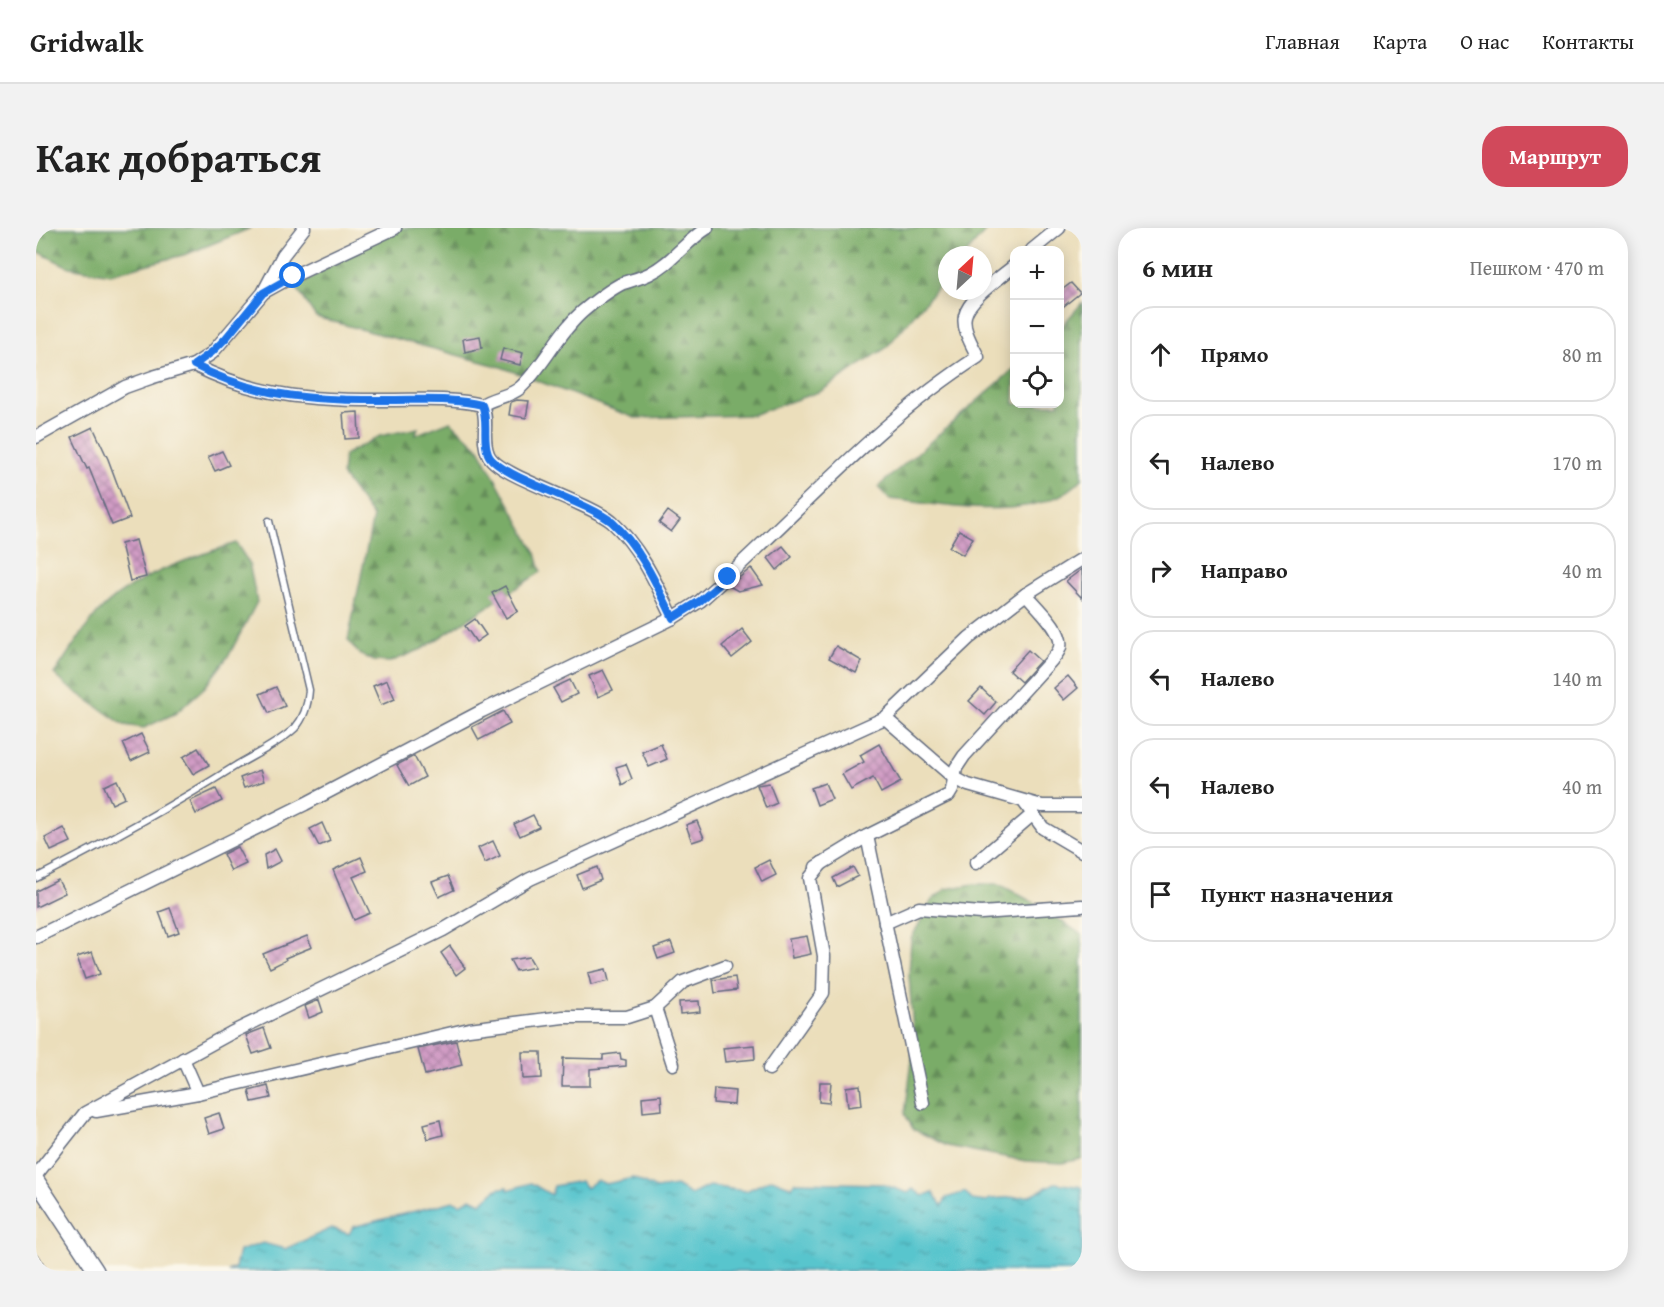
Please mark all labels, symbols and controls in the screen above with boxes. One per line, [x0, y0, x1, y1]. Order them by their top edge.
text: Gridwalk [30, 21, 143, 62]
text: Главная [1265, 26, 1340, 57]
text: Карта [1373, 26, 1427, 57]
text: О нас [1460, 26, 1509, 57]
text: Контакты [1542, 26, 1634, 57]
text: Как добраться [36, 126, 321, 187]
button: Маршрут [1482, 126, 1628, 187]
north arrow [938, 246, 992, 300]
map controls [1010, 246, 1064, 408]
button: + [1010, 246, 1064, 300]
text: 6 мин [1142, 248, 1213, 287]
text: Пешком · 470 m [1470, 253, 1604, 282]
route start [279, 262, 305, 288]
button: − [1010, 300, 1064, 354]
icon: ahead [1144, 338, 1177, 371]
text: Прямо [1201, 338, 1268, 370]
text: 80 m [1562, 340, 1602, 369]
button: locate [1010, 354, 1064, 408]
icon: left [1144, 446, 1177, 479]
text: Налево [1201, 446, 1274, 478]
text: 170 m [1552, 448, 1602, 477]
icon: right [1144, 554, 1177, 587]
text: Направо [1201, 554, 1288, 586]
text: 40 m [1562, 556, 1602, 585]
route end [714, 563, 740, 589]
icon: left [1144, 662, 1177, 695]
text: Налево [1201, 662, 1274, 694]
text: 140 m [1552, 664, 1602, 693]
icon: left [1144, 770, 1177, 803]
text: Налево [1201, 770, 1274, 802]
text: 40 m [1562, 772, 1602, 801]
icon: arrive [1144, 878, 1177, 911]
text: Пункт назначения [1201, 878, 1393, 910]

